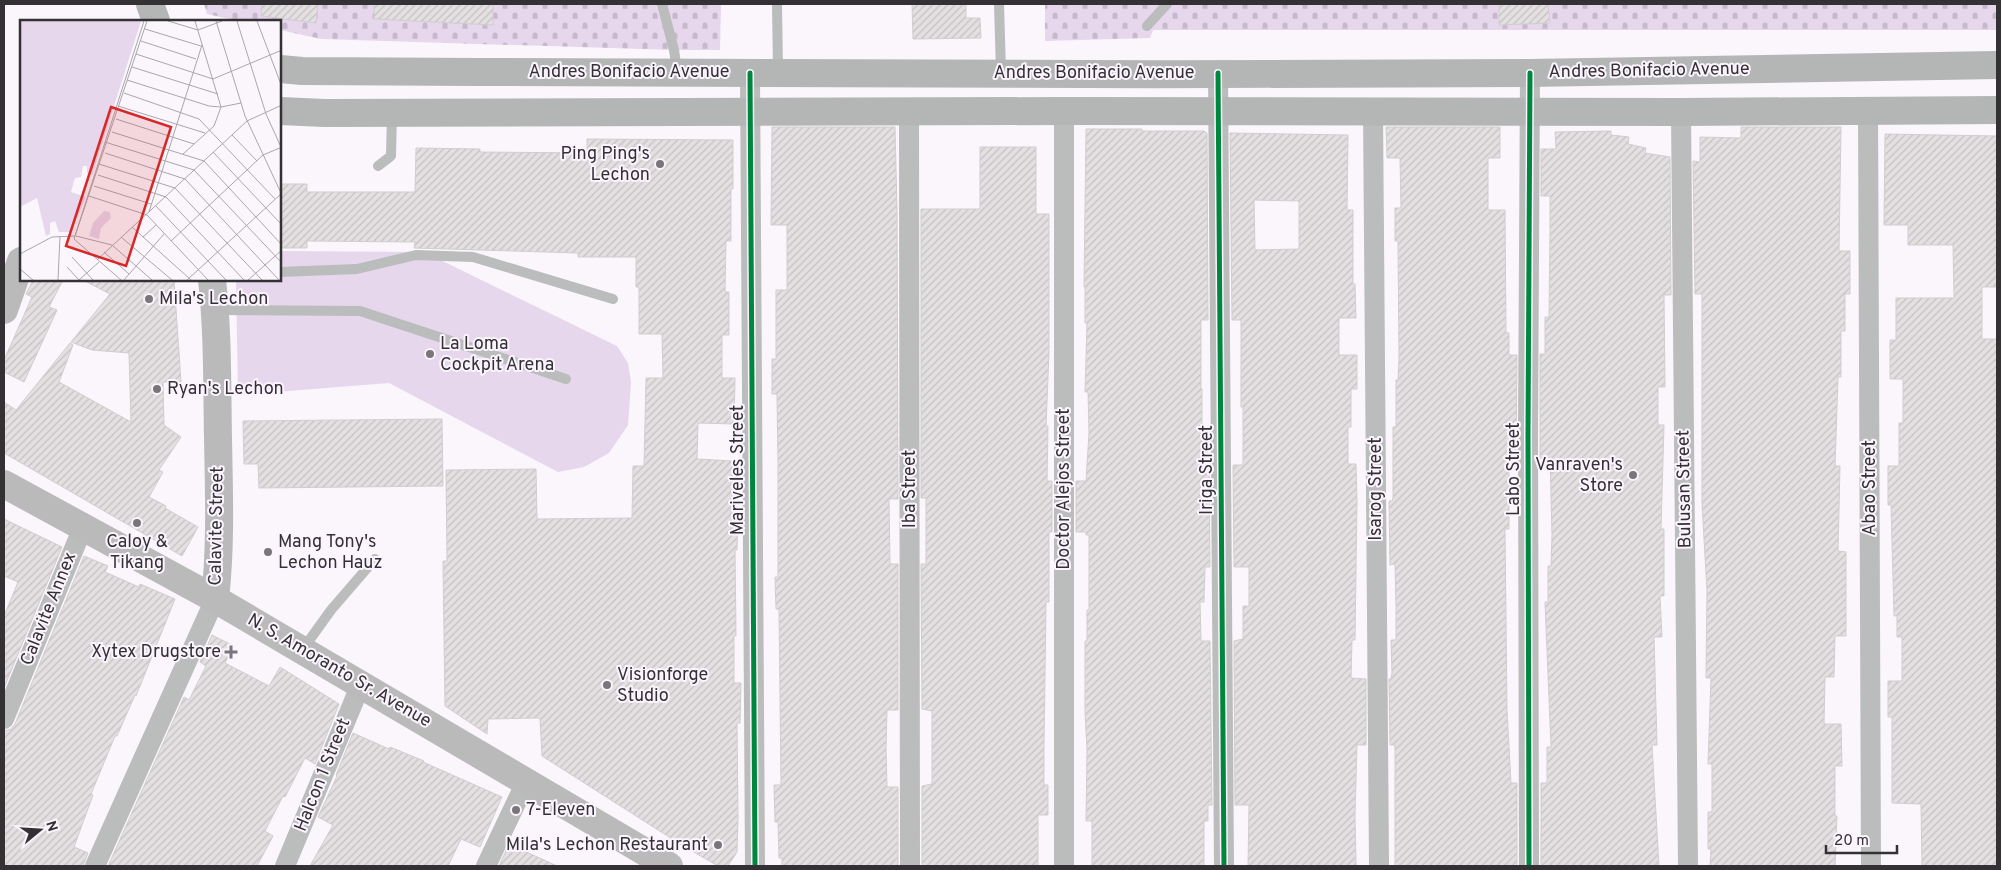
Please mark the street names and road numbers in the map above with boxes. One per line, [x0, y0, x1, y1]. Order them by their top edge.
street label: Andres Bonifacio Avenue [1548, 58, 1750, 84]
street label: Andres Bonifacio Avenue [528, 61, 730, 84]
street label: Andres Bonifacio Avenue [993, 62, 1195, 85]
street label: Mariveles Street [727, 405, 750, 535]
street label: Doctor Alejos Street [1053, 408, 1076, 570]
street label: Labo Street [1503, 422, 1526, 516]
street label: Iriga Street [1196, 425, 1219, 515]
street label: Bulusan Street [1672, 429, 1698, 549]
street label: Isarog Street [1365, 437, 1388, 541]
street label: Abao Street [1859, 440, 1882, 536]
street label: Iba Street [899, 450, 922, 528]
street label: Calavite Street [204, 466, 230, 586]
street label: Calavite Annex [16, 549, 82, 669]
street label: N. S. Amoranto Sr. Avenue [243, 609, 435, 733]
street label: Halcon 1 Street [290, 715, 356, 835]

